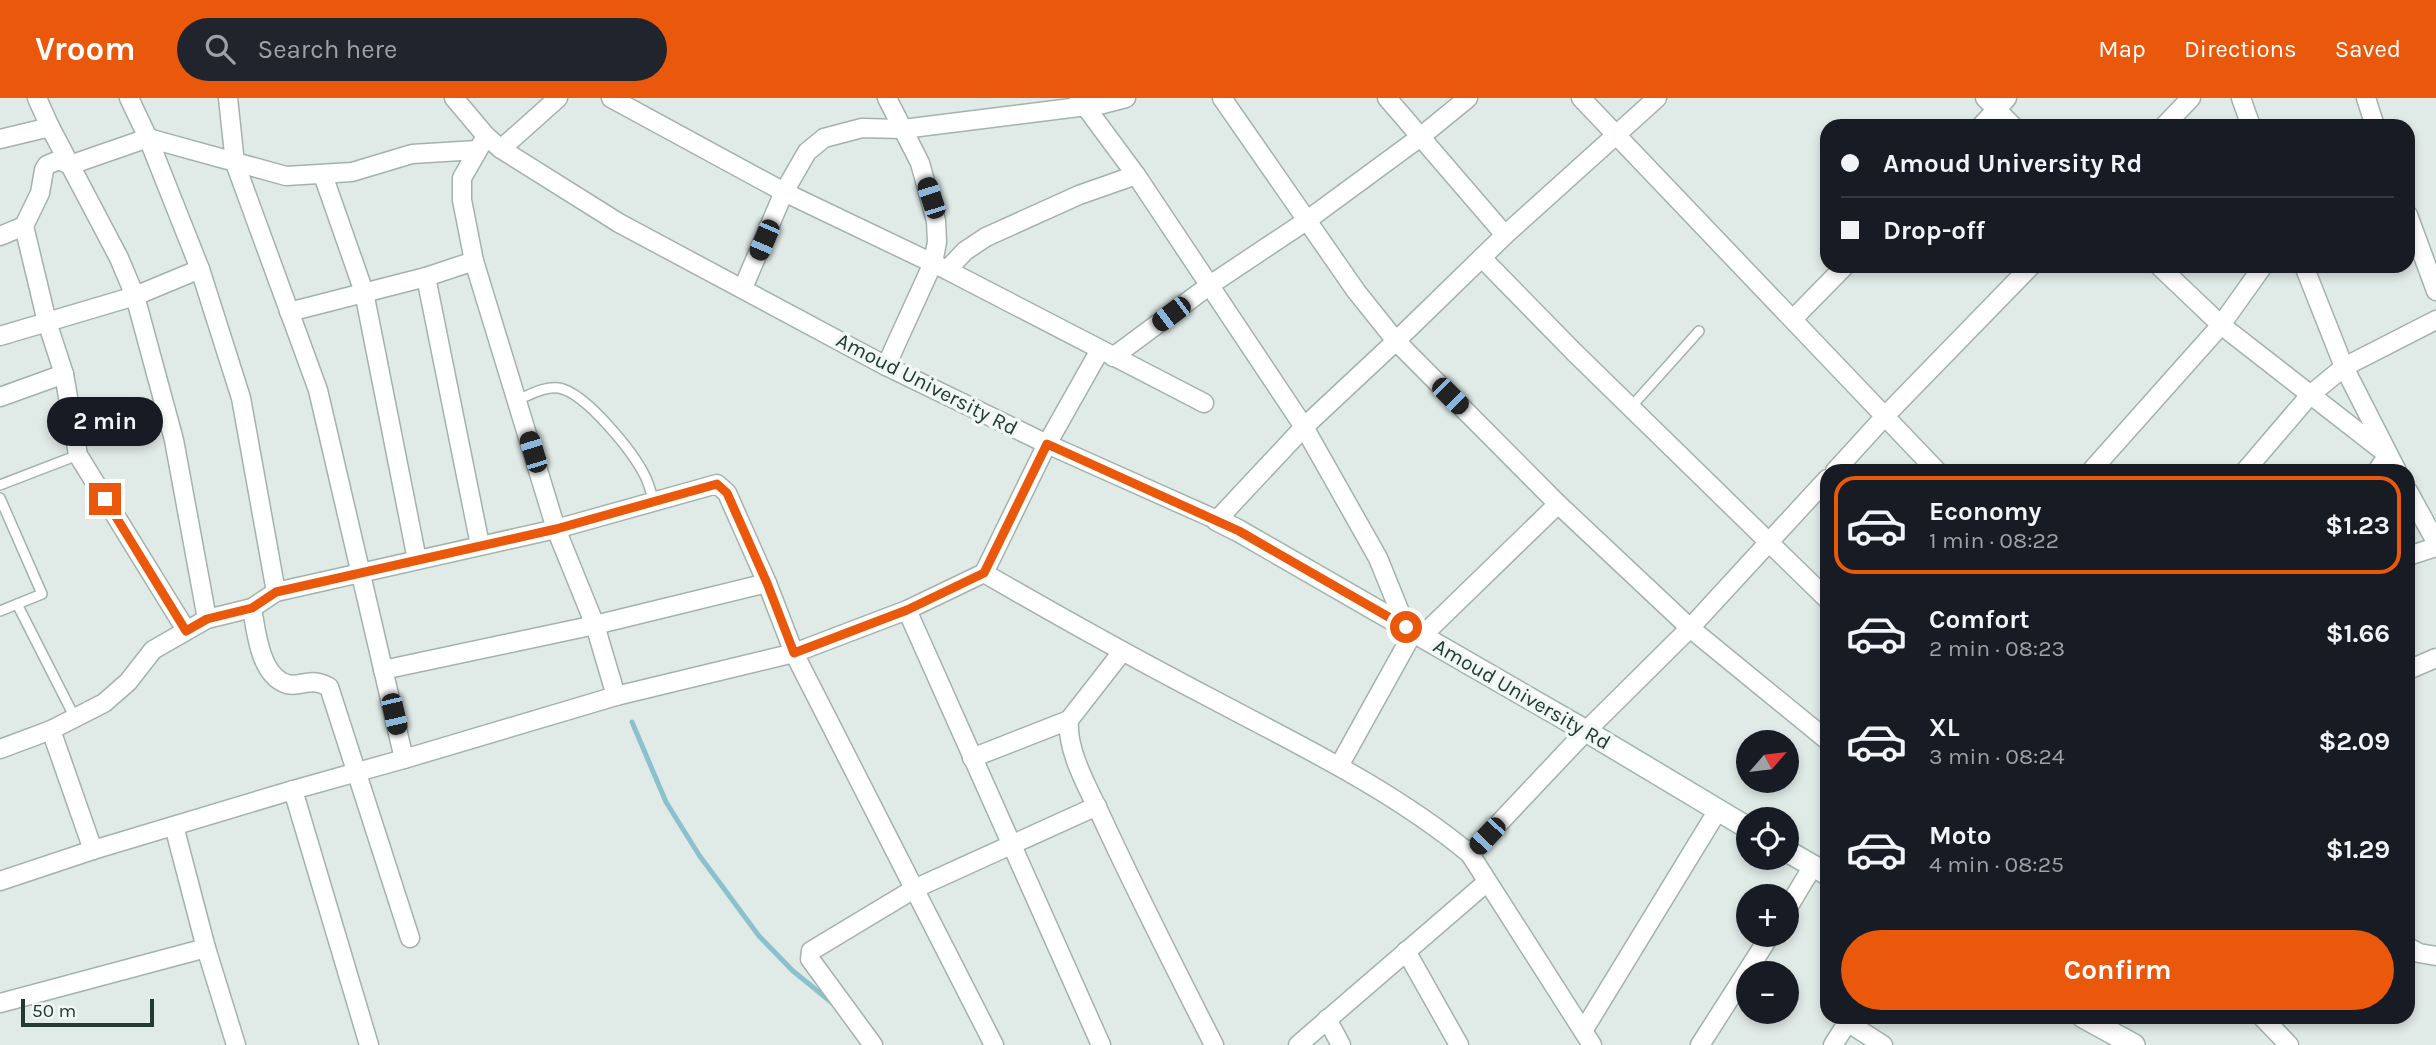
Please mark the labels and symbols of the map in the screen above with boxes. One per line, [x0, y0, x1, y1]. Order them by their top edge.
car [915, 175, 948, 221]
car [747, 217, 782, 263]
car [1148, 293, 1195, 335]
street label: Amoud University Rd [832, 328, 1022, 440]
car [1428, 374, 1473, 418]
callout: 2 min [47, 398, 163, 446]
car [517, 429, 550, 475]
route end [89, 483, 121, 515]
route start [1390, 611, 1422, 643]
street label: Amoud University Rd [1429, 634, 1615, 754]
car [380, 691, 409, 737]
north arrow [1736, 730, 1799, 793]
car [1465, 813, 1510, 859]
scale bar [21, 996, 154, 1028]

